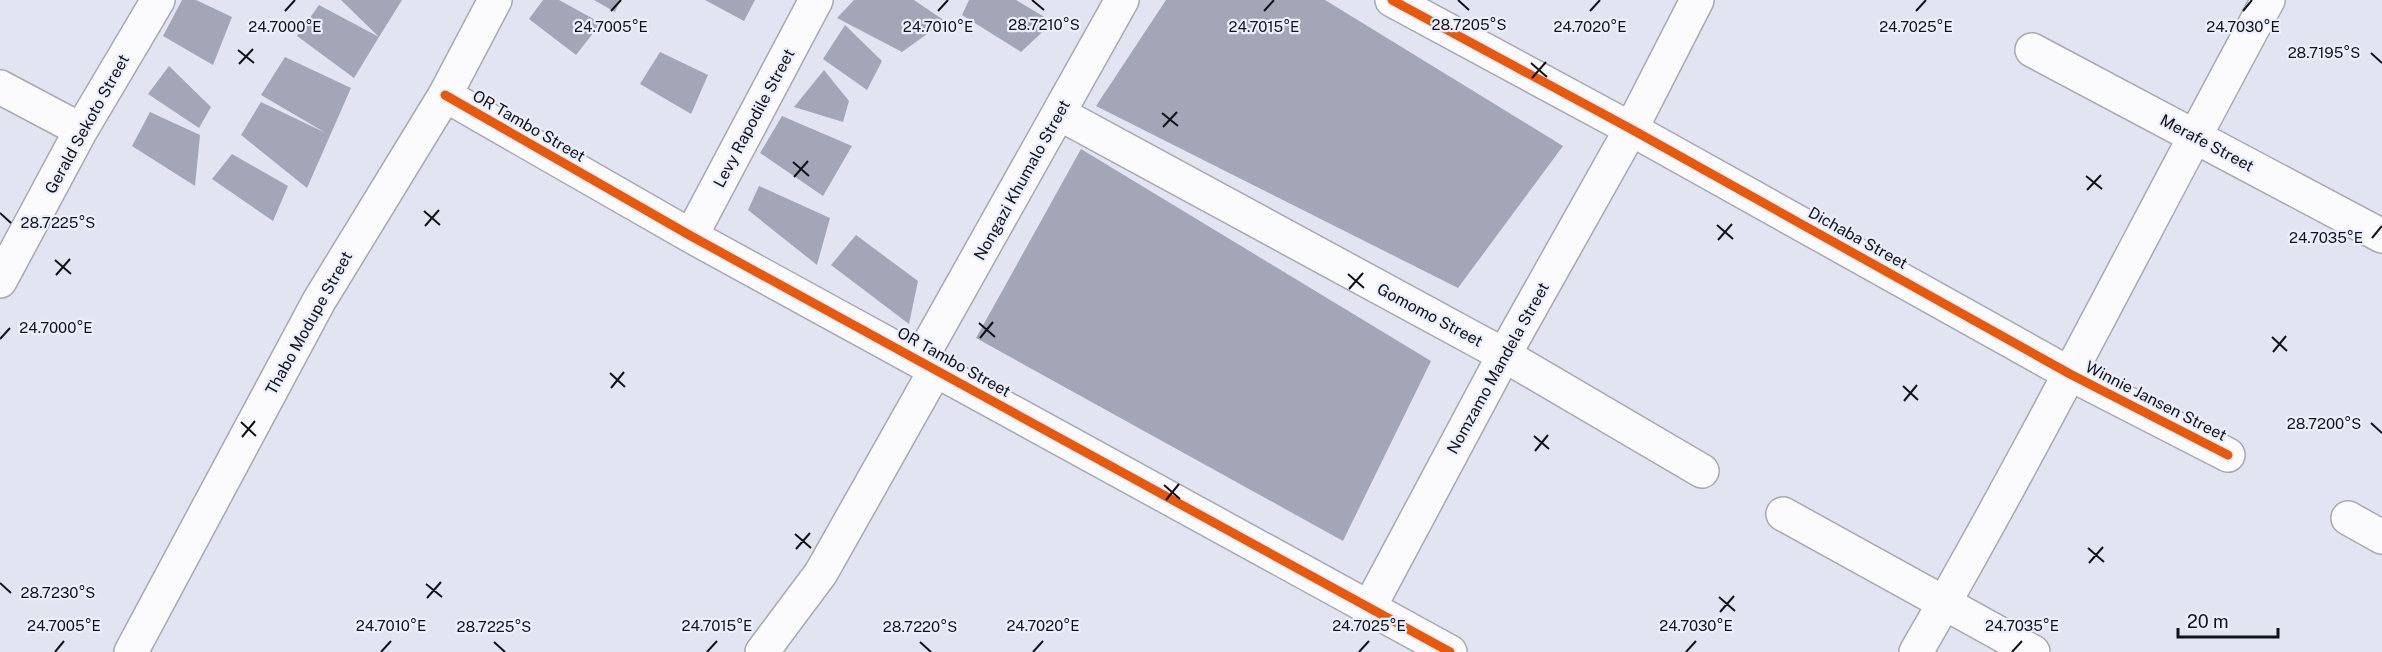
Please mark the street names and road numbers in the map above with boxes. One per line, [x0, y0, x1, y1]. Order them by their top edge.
street label: Levy Rapodile Street [709, 45, 799, 191]
street label: Gerald Sekoto Street [41, 51, 133, 197]
street label: OR Tambo Street [469, 86, 589, 166]
street label: Nongazi Khumalo Street [970, 96, 1074, 264]
street label: Merafe Street [2157, 110, 2257, 176]
street label: Dichaba Street [1805, 203, 1911, 273]
street label: Thabo Modupe Street [262, 248, 356, 398]
street label: Gomomo Street [1374, 279, 1486, 351]
street label: Nomzamo Mandela Street [1443, 279, 1553, 457]
street label: OR Tambo Street [894, 323, 1014, 401]
street label: Winnie Jansen Street [2082, 357, 2230, 445]

